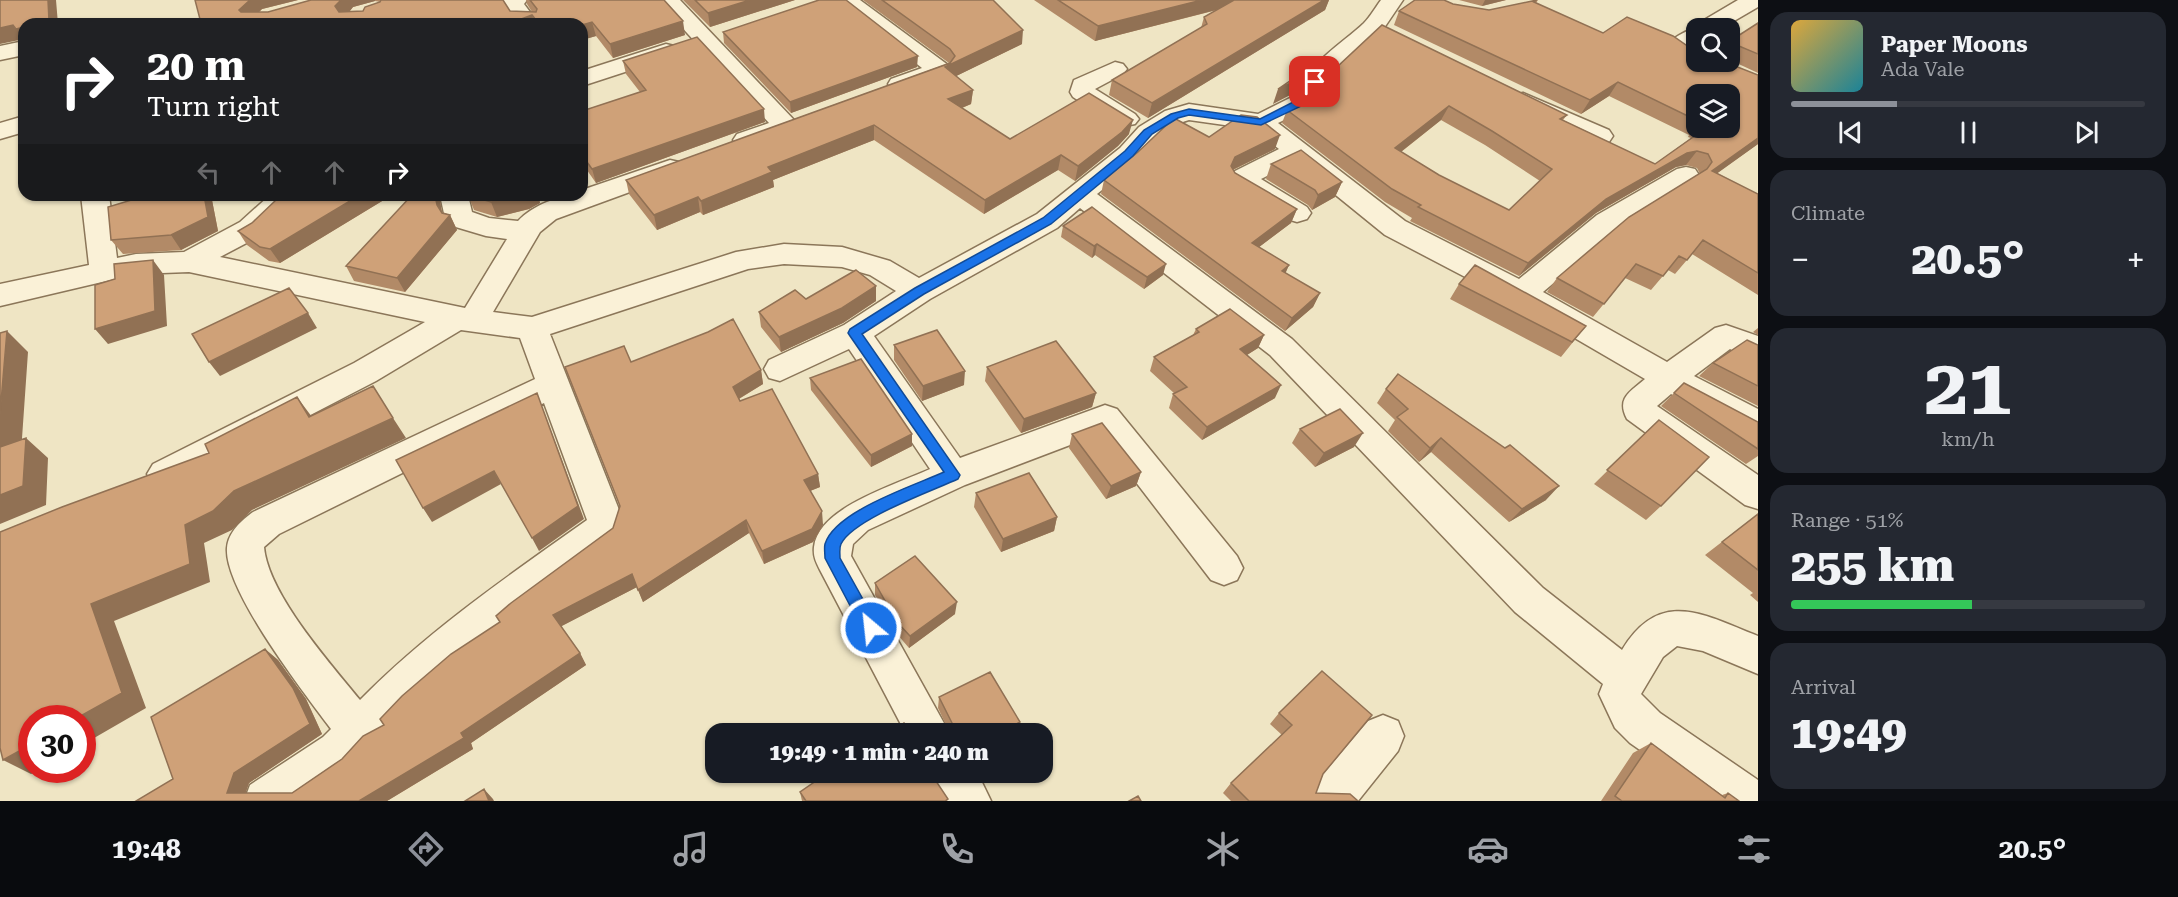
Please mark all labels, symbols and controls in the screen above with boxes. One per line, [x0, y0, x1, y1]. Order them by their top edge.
map controls [1686, 18, 1740, 138]
button: search [1686, 18, 1740, 72]
text: Paper Moons [1881, 32, 2028, 57]
text: 20 m [147, 41, 245, 90]
icon: right [48, 42, 126, 120]
pin [1289, 56, 1340, 107]
text: Ada Vale [1881, 57, 1964, 81]
icon: arrive [1298, 65, 1331, 98]
button: layers [1686, 84, 1740, 138]
text: Turn right [147, 91, 280, 123]
icon: previous [1834, 116, 1867, 149]
icon: pause [1952, 116, 1985, 149]
icon: next [2070, 116, 2103, 149]
icon: left [192, 156, 225, 189]
icon: ahead [255, 156, 288, 189]
icon: ahead [318, 156, 351, 189]
icon: right [381, 156, 414, 189]
text: Climate [1791, 201, 1865, 225]
text: 20.5° [1911, 232, 2025, 285]
text: − [1791, 240, 1809, 279]
text: + [2127, 240, 2145, 279]
text: 21 [1924, 342, 2012, 433]
text: km/h [1941, 427, 1995, 451]
text: Range · 51% [1791, 508, 1903, 532]
text: 255 km [1791, 539, 1954, 592]
position arrow [839, 596, 903, 660]
text: Arrival [1791, 675, 1856, 699]
speed limit sign: 30 [18, 705, 96, 783]
text: 19:49 [1791, 706, 1907, 759]
text: 19:49 · 1 min · 240 m [769, 740, 989, 765]
icon: directions [405, 828, 447, 870]
icon: music [670, 828, 712, 870]
icon: phone [936, 828, 978, 870]
icon: climate [1202, 828, 1244, 870]
icon: car [1467, 828, 1509, 870]
icon: filters [1733, 828, 1775, 870]
text: 19:48 [112, 833, 181, 865]
text: 20.5° [1999, 833, 2066, 865]

